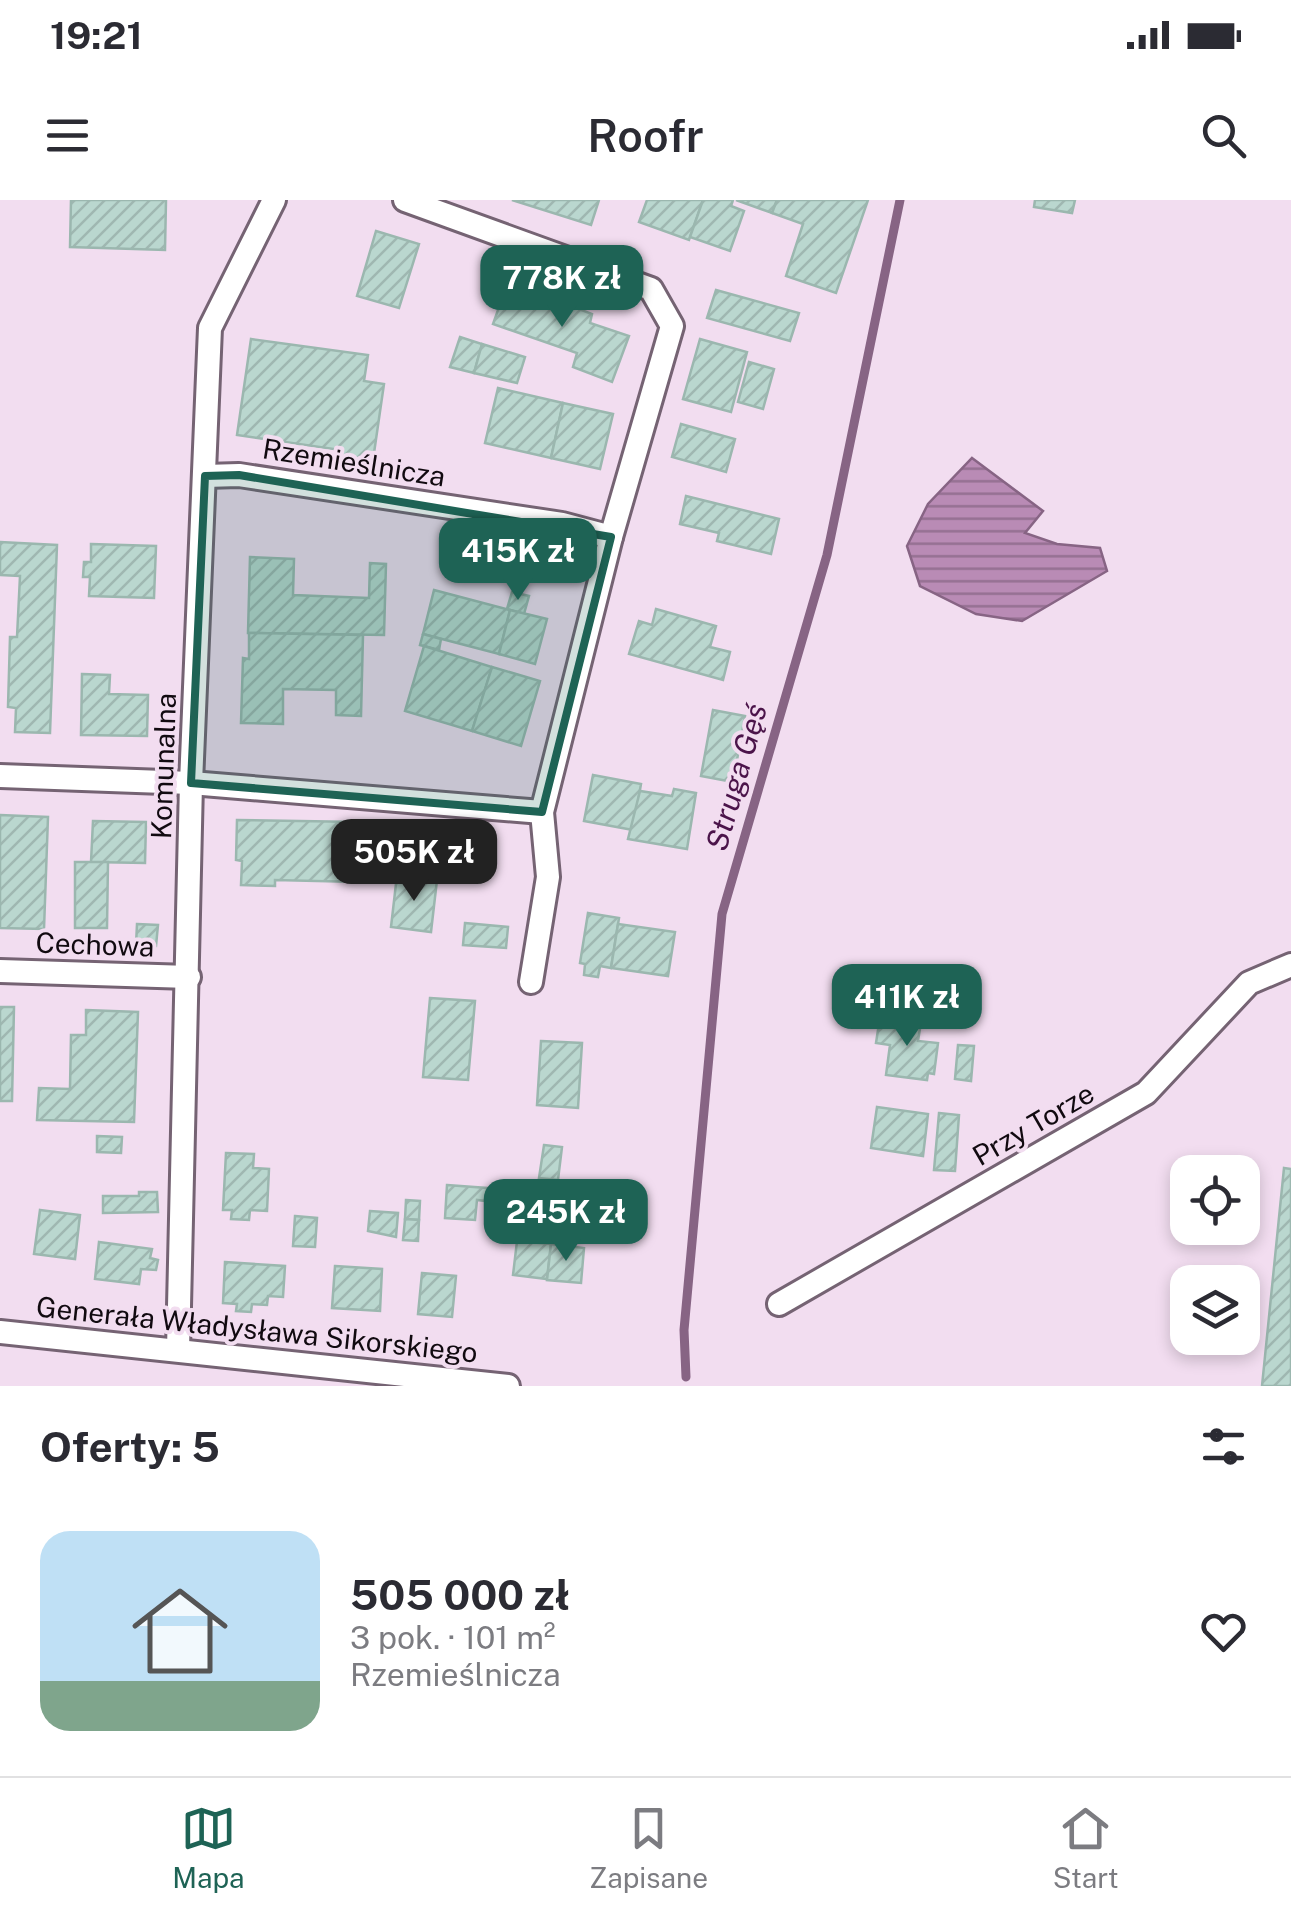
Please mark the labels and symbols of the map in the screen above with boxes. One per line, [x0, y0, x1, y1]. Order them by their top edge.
pin: 778K zł [470, 245, 654, 330]
street label: Rzemieślnicza [260, 431, 448, 493]
pin: 415K zł [426, 518, 610, 603]
street label: Komunalna [144, 692, 182, 840]
water label: Struga Gęś [698, 699, 774, 855]
pin: 505K zł [322, 819, 506, 904]
street label: Cechowa [35, 925, 155, 963]
pin: 411K zł [815, 964, 999, 1049]
street label: Przy Torze [966, 1076, 1100, 1172]
pin: 245K zł [474, 1179, 658, 1264]
street label: Generała Władysława Sikorskiego [35, 1289, 479, 1369]

